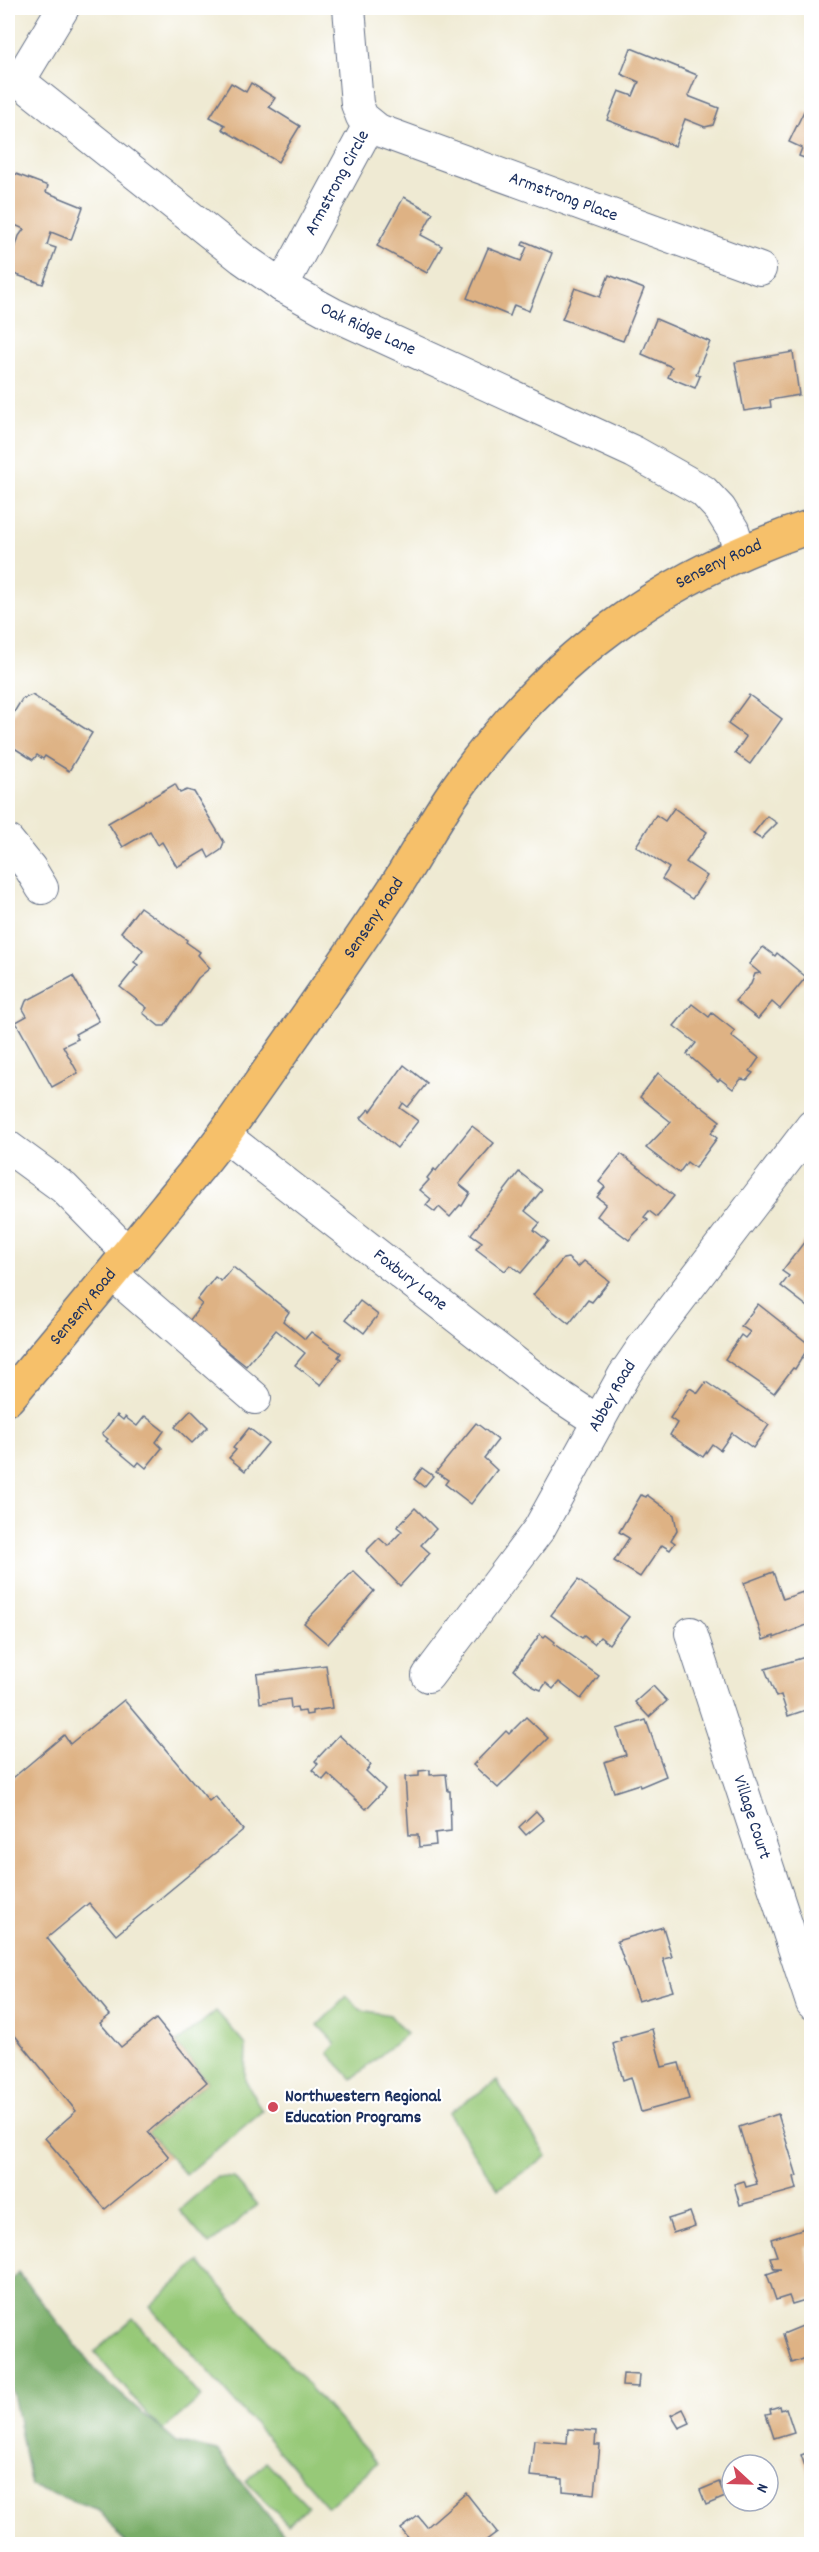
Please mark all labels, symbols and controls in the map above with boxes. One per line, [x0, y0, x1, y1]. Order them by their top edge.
street label: Armstrong Circle [299, 126, 376, 240]
street label: Armstrong Place [505, 166, 621, 229]
street label: Oak Ridge Lane [315, 297, 420, 363]
street label: Senseny Road [671, 533, 766, 596]
street label: Senseny Road [338, 873, 411, 964]
street label: Foxbury Lane [367, 1243, 453, 1317]
street label: Senseny Road [44, 1264, 123, 1351]
street label: Abbey Road [582, 1355, 643, 1436]
street label: Village Court [726, 1772, 777, 1863]
place label: Northwestern Regional Education Programs [285, 2085, 442, 2131]
marker: Northwestern Regional Education Programs [266, 2100, 280, 2114]
north arrow [720, 2453, 780, 2513]
text: N [749, 2480, 774, 2496]

